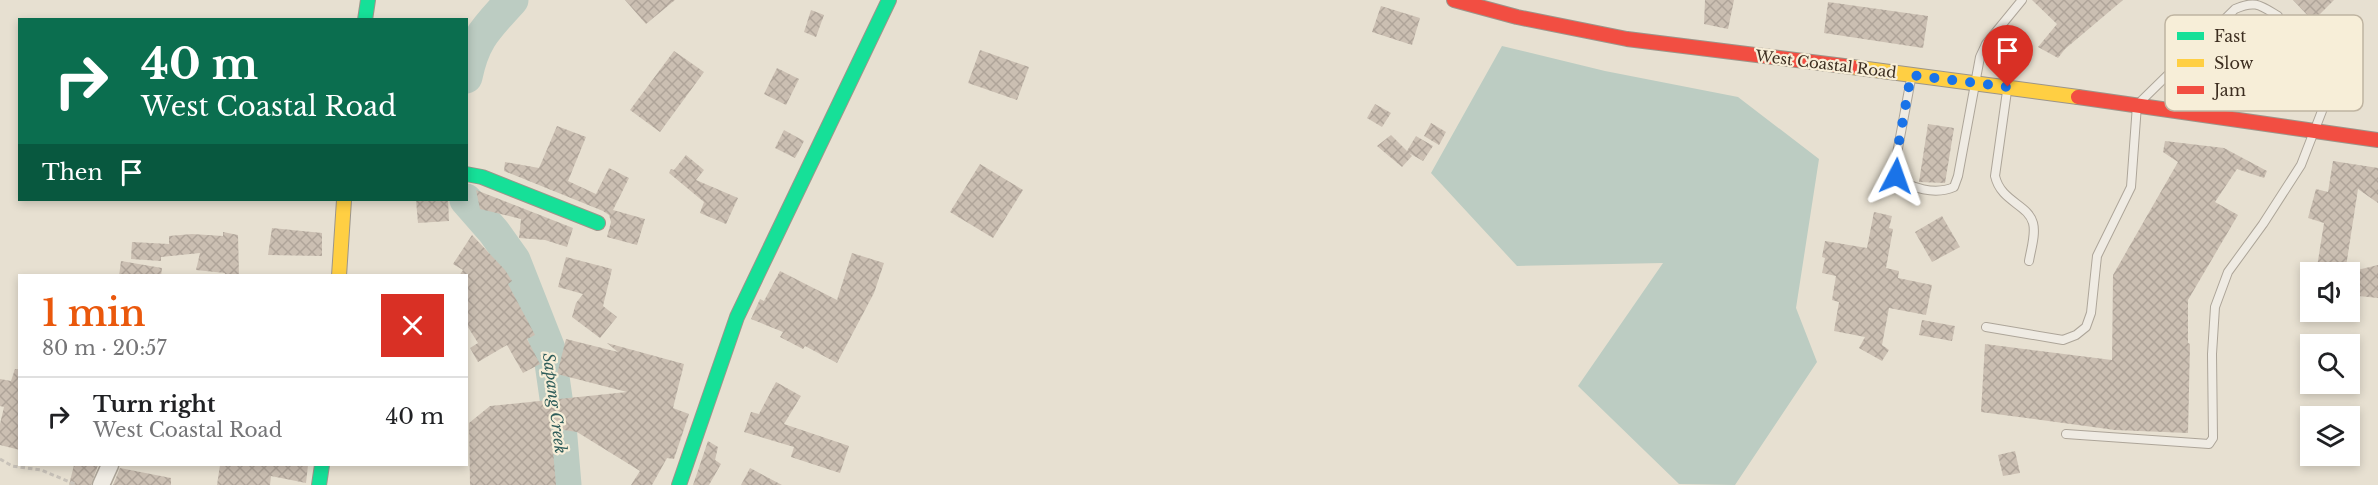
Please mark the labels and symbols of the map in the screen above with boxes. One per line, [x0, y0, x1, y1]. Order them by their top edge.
legend [2165, 15, 2363, 111]
pin [1982, 25, 2033, 87]
text: Fast [2214, 26, 2246, 46]
street label: West Coastal Road [1753, 46, 1898, 82]
text: Slow [2214, 53, 2254, 73]
text: Jam [2212, 80, 2246, 100]
position arrow [1864, 144, 1928, 208]
water label: Sapang Creek [539, 351, 571, 455]

